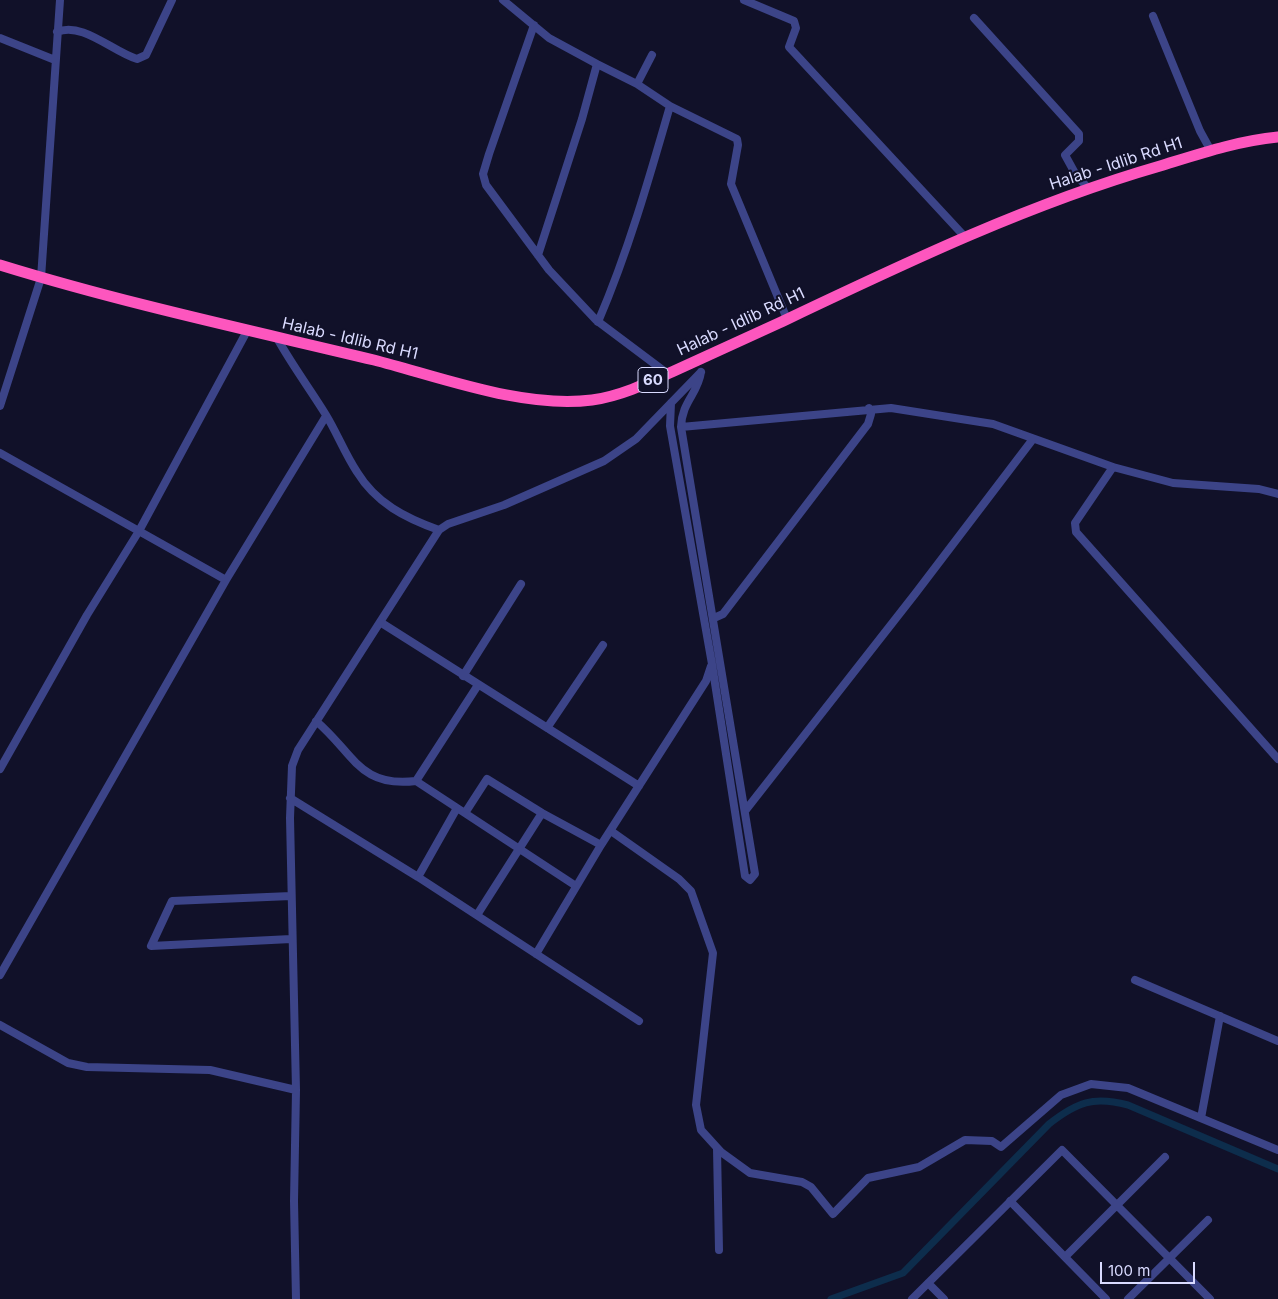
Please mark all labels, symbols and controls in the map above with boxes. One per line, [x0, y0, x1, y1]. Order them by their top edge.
street label: Halab - Idlib Rd H1 [1047, 133, 1185, 195]
street label: Halab - Idlib Rd H1 [674, 284, 808, 360]
street label: Halab - Idlib Rd H1 [280, 314, 420, 364]
road number: 60 [638, 368, 668, 392]
scale bar [1103, 1252, 1198, 1284]
text: 100 m [1108, 1261, 1150, 1280]

